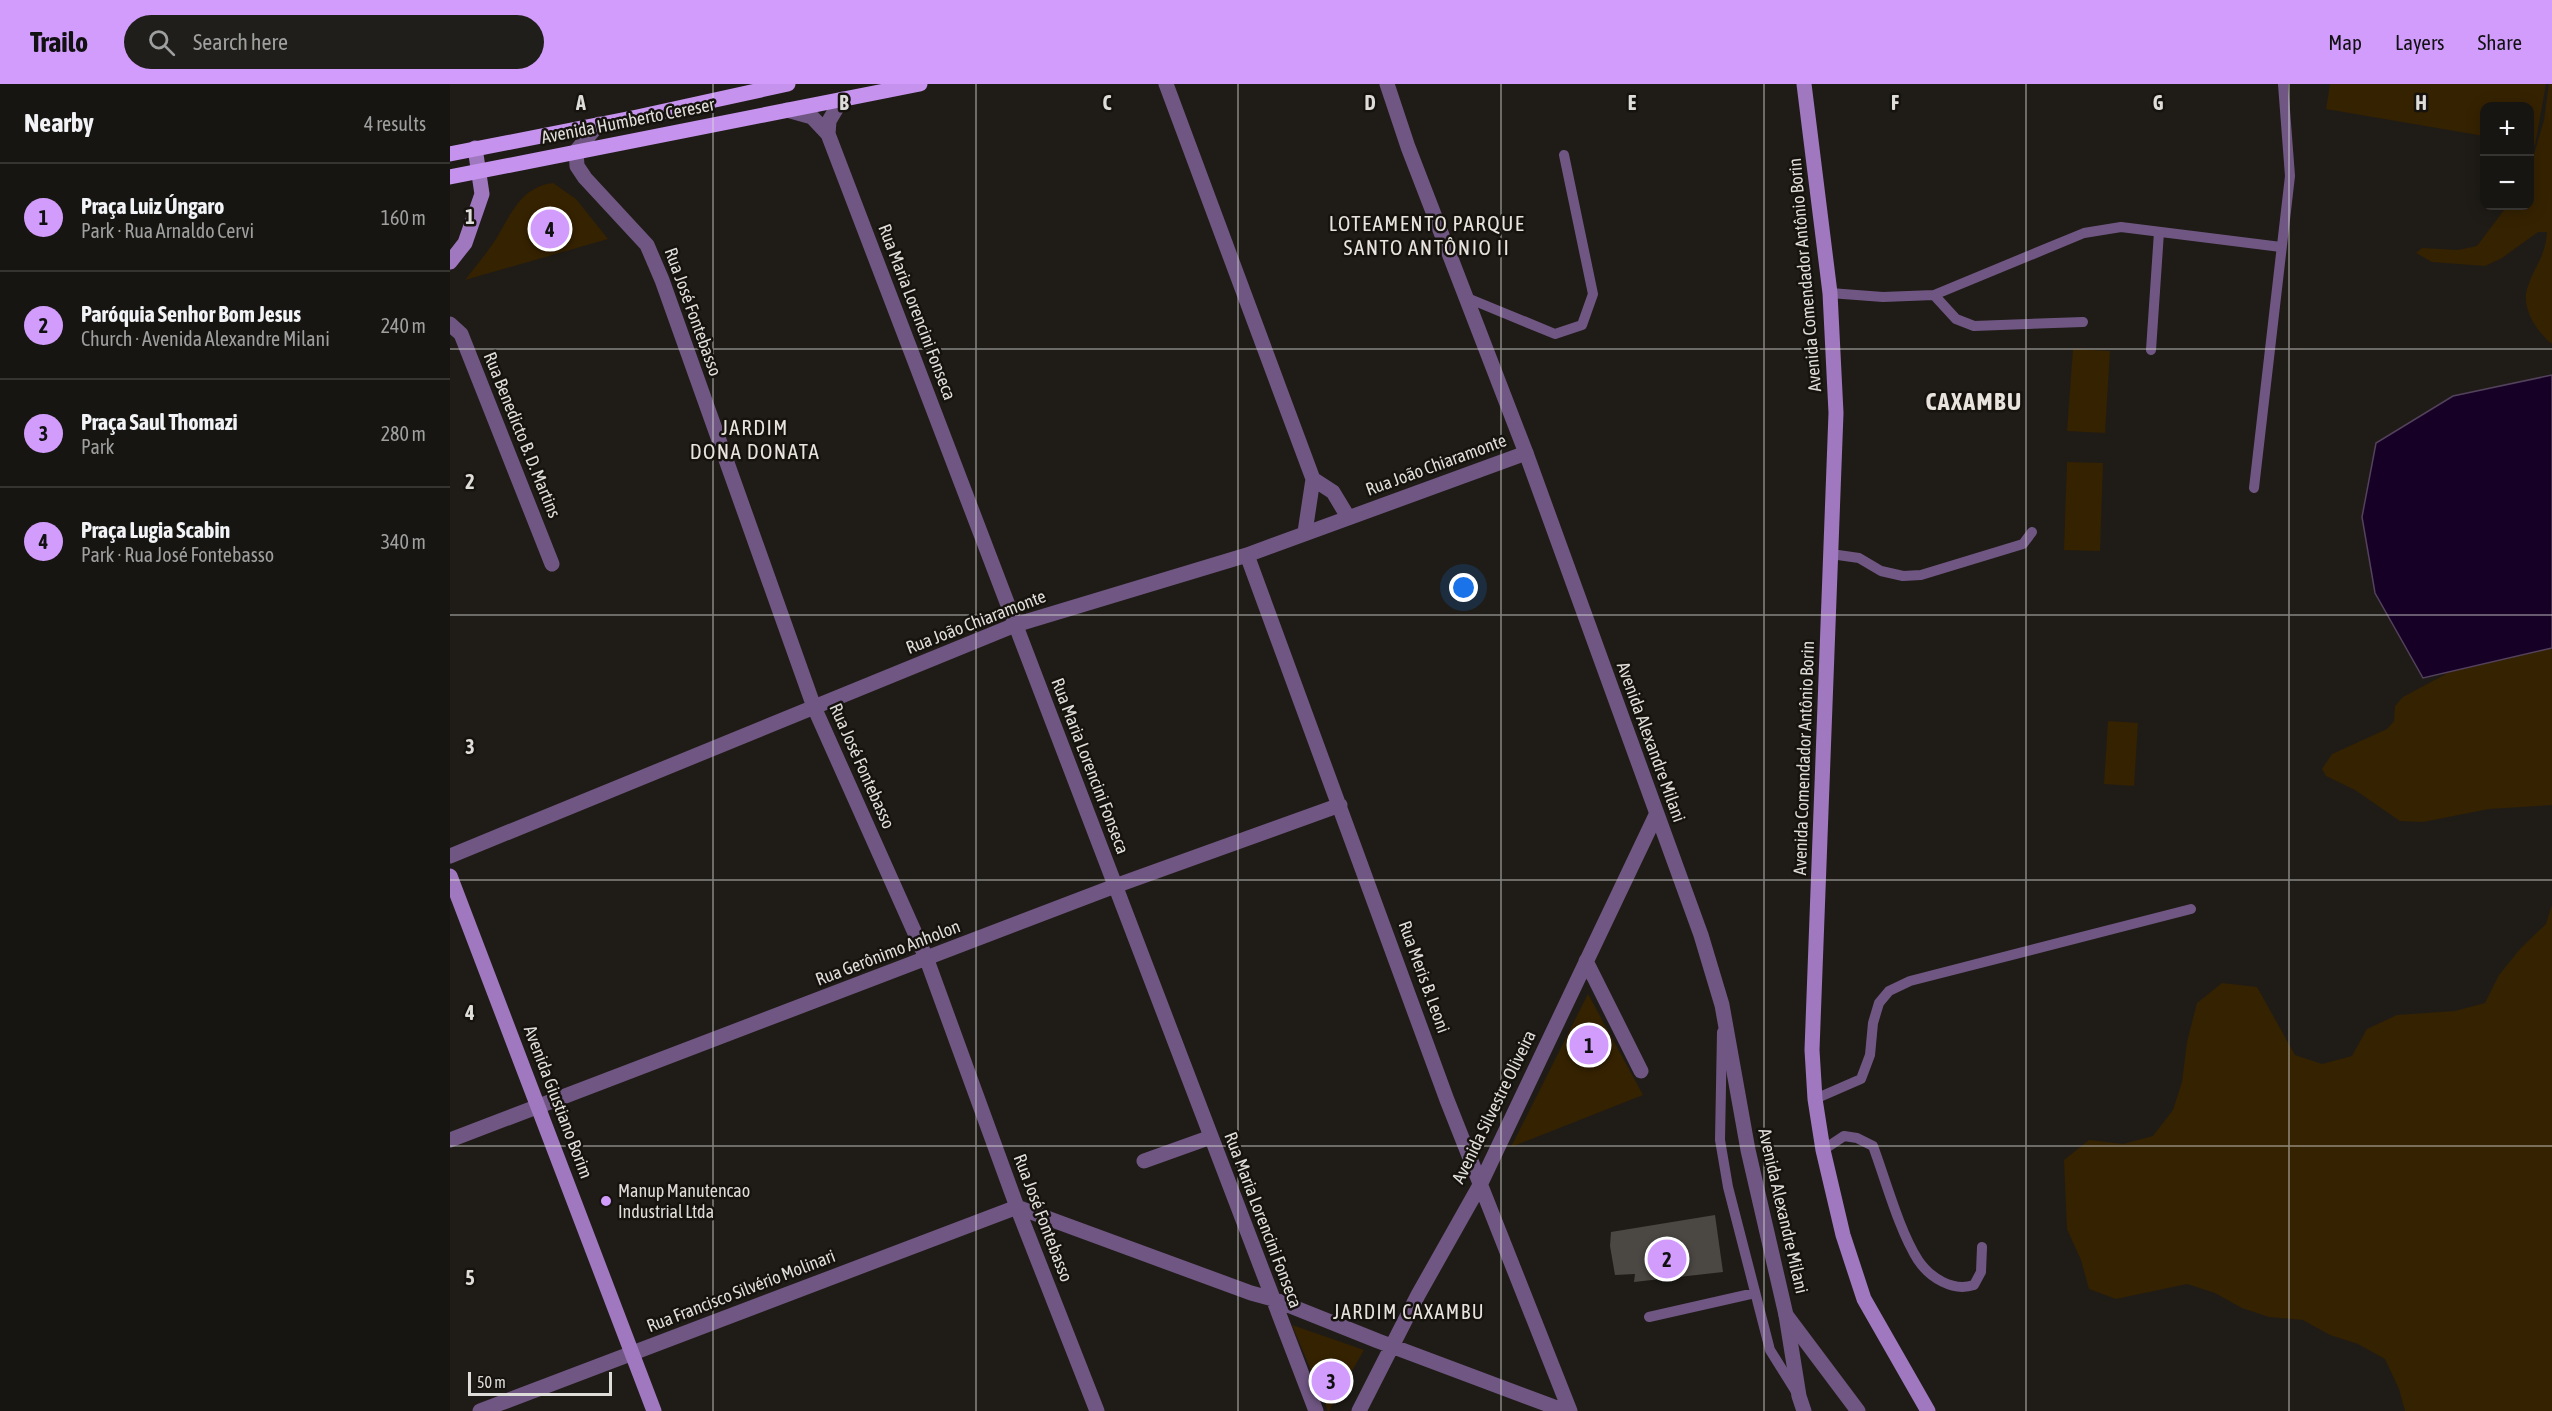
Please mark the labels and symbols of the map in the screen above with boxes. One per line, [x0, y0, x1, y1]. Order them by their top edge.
text: B [839, 91, 849, 114]
text: C [1103, 91, 1112, 114]
text: D [1364, 91, 1376, 114]
text: E [1628, 91, 1637, 114]
text: F [1891, 91, 1899, 114]
text: G [2153, 91, 2164, 114]
text: H [2415, 91, 2427, 114]
street label: Avenida Humberto Cereser [540, 94, 716, 148]
street label: Avenida Comendador Antônio Borin [1784, 157, 1825, 393]
text: 1 [465, 205, 475, 228]
pin: 4 [530, 206, 570, 252]
district label: LOTEAMENTO PARQUE SANTO ANTÔNIO II [1329, 211, 1525, 259]
street label: Rua Maria Lorencini Fonseca [874, 221, 961, 403]
street label: Rua José Fontebasso [661, 245, 726, 379]
street label: Rua Benedicto B. D. Martins [480, 349, 565, 521]
district label: CAXAMBU [1925, 388, 2023, 415]
district label: JARDIM DONA DONATA [690, 415, 820, 463]
street label: Rua João Chiaramonte [1363, 429, 1509, 500]
text: 2 [465, 470, 475, 493]
your location [1449, 573, 1478, 602]
street label: Rua João Chiaramonte [903, 585, 1049, 658]
street label: Avenida Comendador Antônio Borin [1789, 640, 1818, 876]
street label: Avenida Alexandre Milani [1613, 659, 1690, 825]
street label: Rua Maria Lorencini Fonseca [1047, 675, 1134, 857]
street label: Rua José Fontebasso [825, 700, 900, 832]
text: 3 [465, 735, 475, 758]
street label: Rua Gerônimo Anholon [813, 915, 963, 990]
street label: Rua Meris B. Leoni [1394, 918, 1454, 1036]
text: 4 [464, 1001, 475, 1024]
street label: Avenida Giustiano Borim [520, 1022, 597, 1181]
pin: 1 [1570, 1022, 1608, 1068]
street label: Avenida Silvestre Oliveira [1447, 1027, 1540, 1187]
street label: Avenida Alexandre Milani [1754, 1126, 1813, 1296]
street label: Rua Maria Lorencini Fonseca [1220, 1129, 1307, 1311]
street label: Rua José Fontebasso [1009, 1151, 1077, 1285]
place label: Manup Manutencao Industrial Ltda [618, 1180, 750, 1222]
marker: Manup Manutencao Industrial Ltda [599, 1194, 613, 1208]
pin: 2 [1648, 1236, 1686, 1282]
street label: Rua Francisco Silvério Molinari [644, 1245, 838, 1336]
text: 5 [465, 1266, 475, 1289]
district label: JARDIM CAXAMBU [1333, 1300, 1485, 1323]
pin: 3 [1312, 1358, 1350, 1404]
scale bar [468, 1369, 612, 1396]

